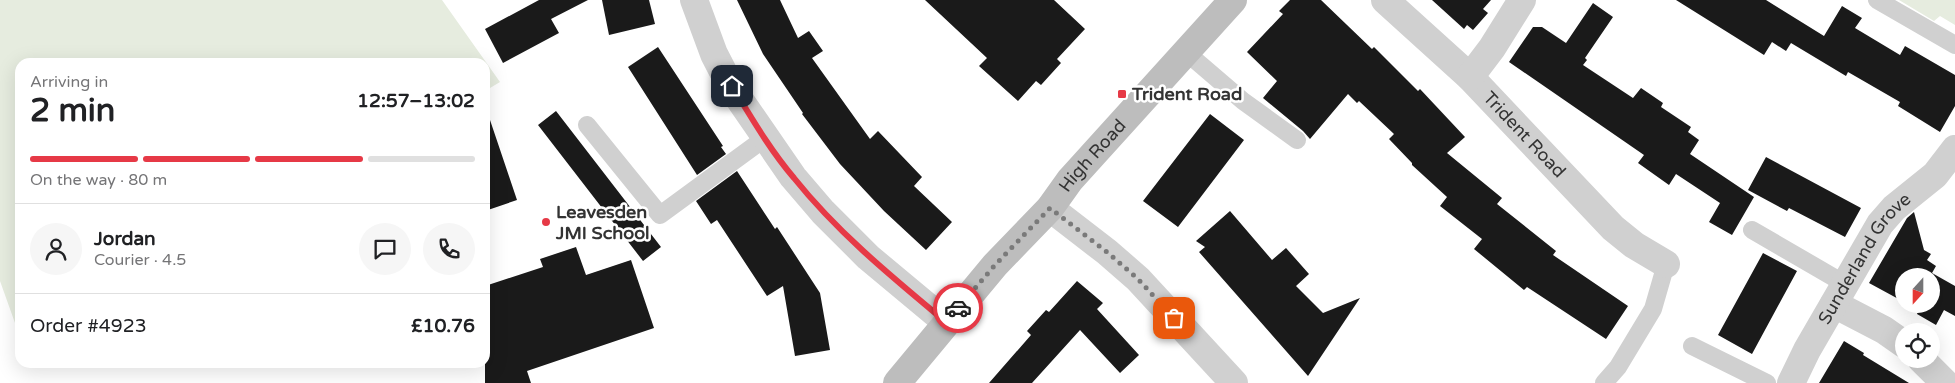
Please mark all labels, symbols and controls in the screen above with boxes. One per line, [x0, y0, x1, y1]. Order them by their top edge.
pin [711, 65, 753, 107]
text: Arriving in [30, 72, 108, 92]
icon: home [718, 72, 746, 100]
place label: Trident Road [1131, 83, 1242, 105]
street label: Trident Road [1479, 87, 1570, 182]
marker: Trident Road [1116, 88, 1128, 100]
text: 12:57–13:02 [357, 90, 475, 112]
text: 2 min [30, 92, 115, 130]
street label: High Road [1054, 115, 1131, 196]
text: On the way · 80 m [30, 170, 167, 190]
street label: Sunderland Grove [1813, 188, 1915, 328]
place label: Leavesden JMI School [555, 201, 650, 244]
marker: Leavesden JMI School [540, 216, 552, 228]
button: person [30, 223, 82, 275]
button: chat [359, 223, 411, 275]
button: phone [423, 223, 475, 275]
text: Jordan [94, 228, 156, 250]
text: Courier · 4.5 [94, 250, 186, 270]
north arrow [1895, 268, 1940, 312]
map controls [1895, 268, 1940, 368]
courier [933, 283, 983, 333]
icon: car [944, 294, 972, 322]
pin [1153, 297, 1195, 339]
icon: bag [1160, 304, 1188, 332]
text: Order #4923 [30, 315, 147, 337]
text: £10.76 [411, 315, 475, 337]
button: locate [1895, 323, 1940, 368]

